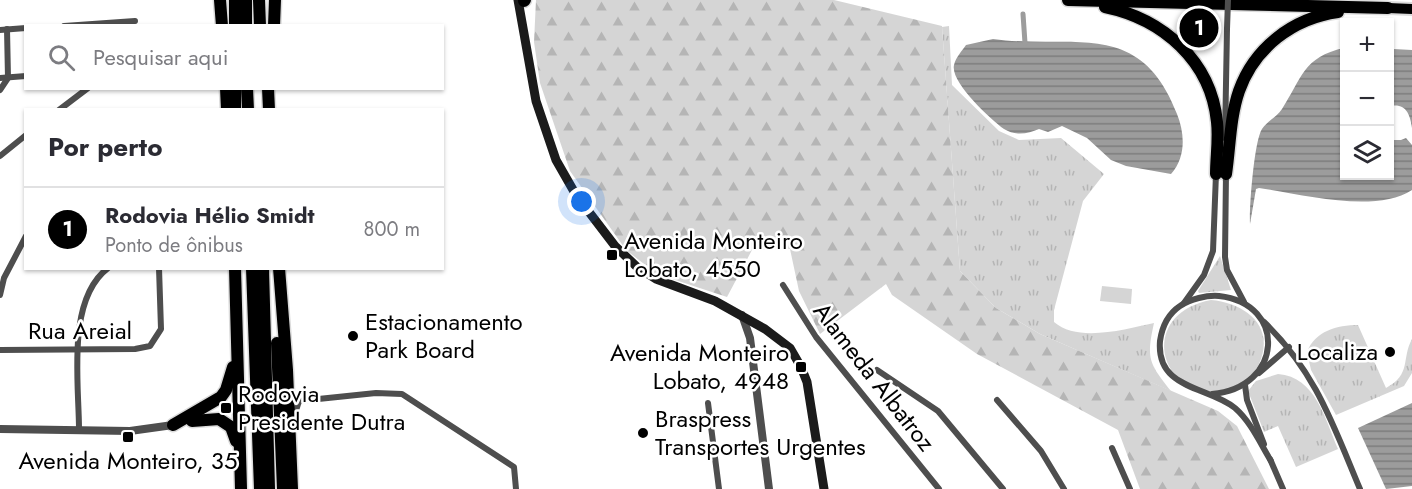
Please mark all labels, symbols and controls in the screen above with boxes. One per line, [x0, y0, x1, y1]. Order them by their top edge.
pin: 1 [1180, 6, 1218, 51]
map controls [1340, 18, 1394, 180]
button: + [1340, 18, 1394, 72]
search box [24, 24, 444, 90]
icon: search [45, 41, 78, 74]
text: Pesquisar aqui [93, 41, 228, 73]
button: − [1340, 72, 1394, 126]
button: layers [1340, 126, 1394, 180]
text: Por perto [48, 128, 162, 166]
your location [567, 187, 596, 216]
text: Rodovia Hélio Smidt [105, 199, 315, 231]
text: 1 [62, 215, 73, 244]
text: 800 m [363, 215, 420, 244]
place label: Avenida Monteiro Lobato, 4550 [624, 223, 803, 286]
text: Ponto de ônibus [105, 231, 243, 260]
marker: Avenida Monteiro Lobato, 4550 [605, 248, 619, 262]
street label: Alameda Albatroz [805, 295, 944, 459]
place label: Estacionamento Park Board [365, 304, 523, 367]
street label: Rua Areial [28, 313, 132, 348]
marker: Estacionamento Park Board [346, 329, 360, 343]
place label: Localiza [1297, 334, 1378, 369]
place label: Avenida Monteiro Lobato, 4948 [610, 335, 789, 398]
marker: Localiza [1383, 345, 1397, 359]
marker: Avenida Monteiro Lobato, 4948 [794, 360, 808, 374]
place label: Rodovia Presidente Dutra [238, 376, 405, 439]
marker: Rodovia Presidente Dutra [219, 401, 233, 415]
place label: Braspress Transportes Urgentes [655, 401, 866, 464]
marker: Braspress Transportes Urgentes [636, 426, 650, 440]
marker: Avenida Monteiro, 35 [121, 430, 135, 444]
place label: Avenida Monteiro, 35 [19, 443, 237, 478]

